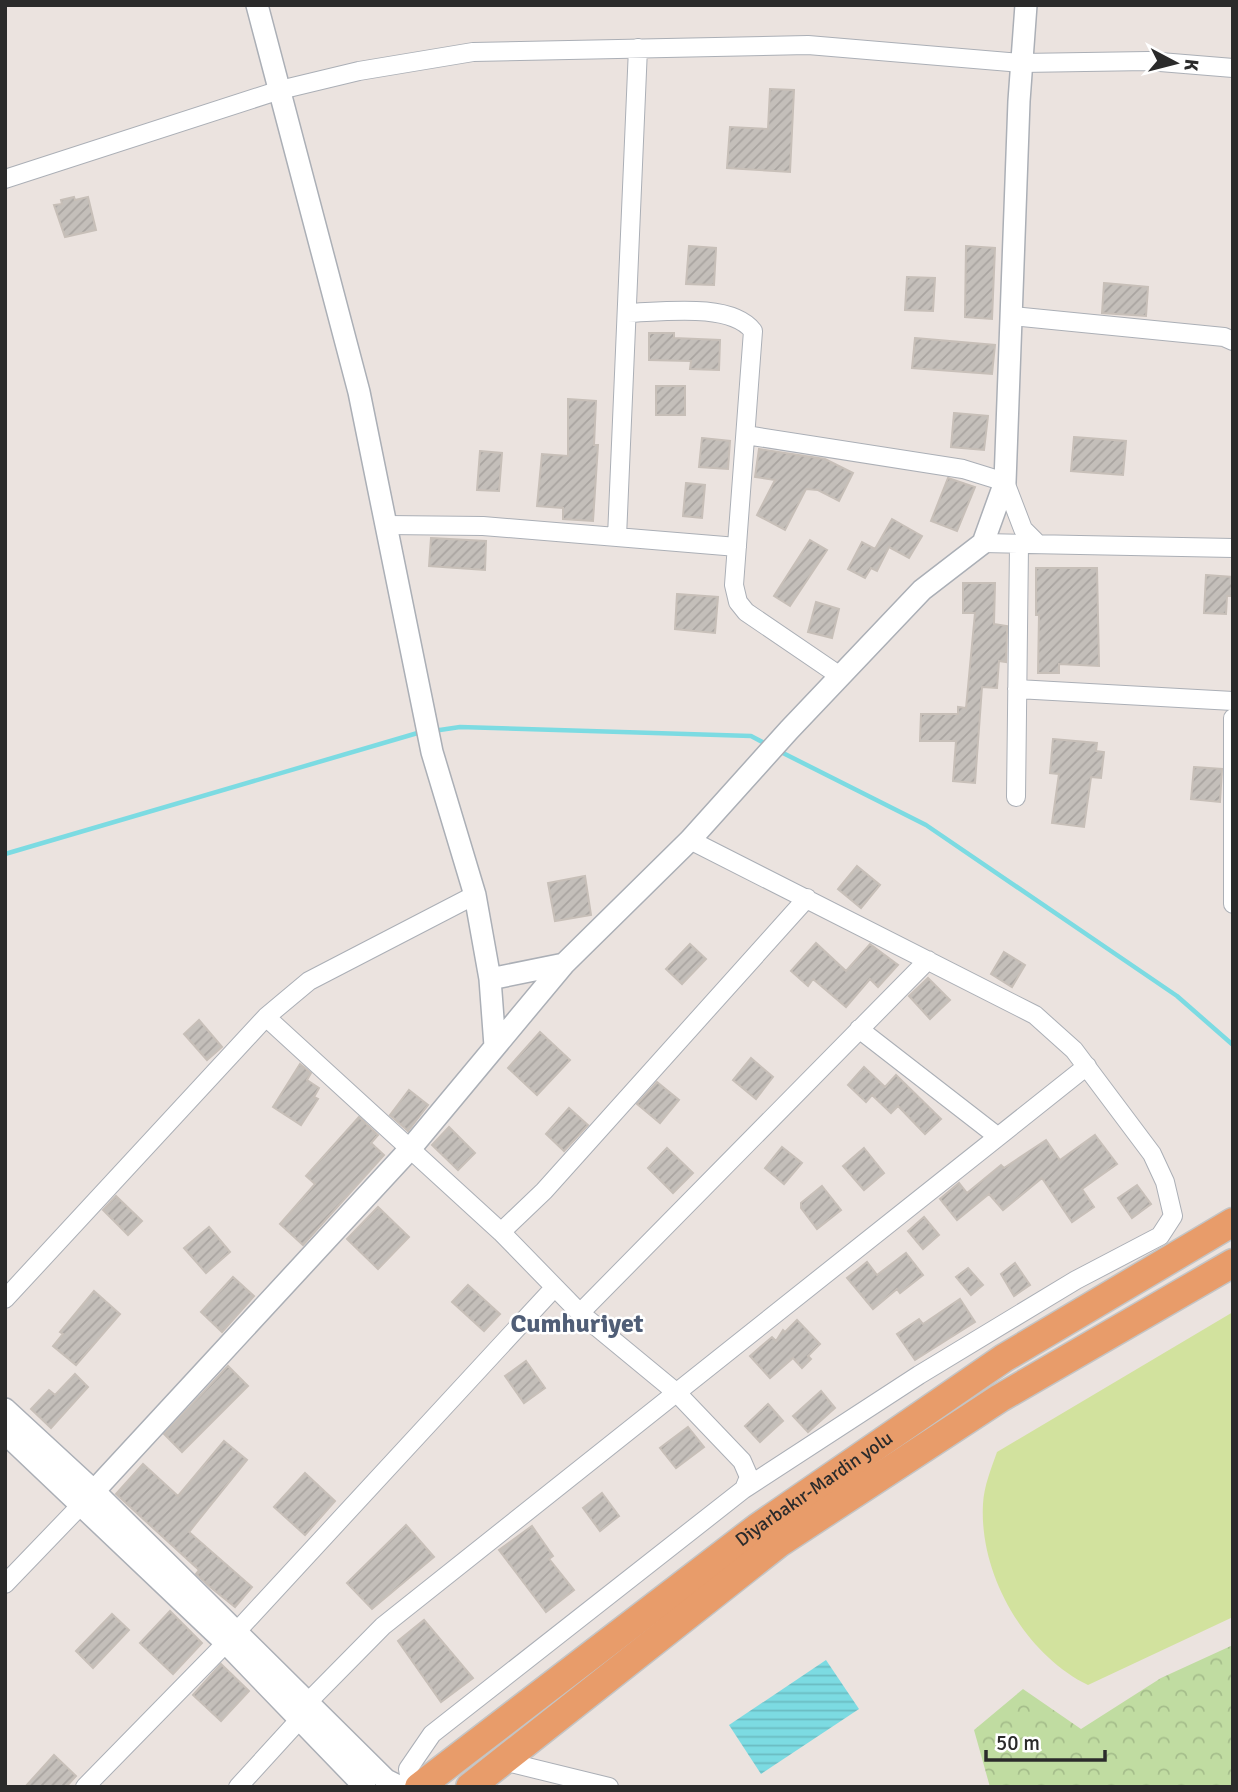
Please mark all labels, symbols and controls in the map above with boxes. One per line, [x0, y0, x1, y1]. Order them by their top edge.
north arrow [1140, 28, 1210, 98]
text: K [1178, 58, 1204, 72]
district label: Cumhuriyet [510, 1308, 644, 1340]
street label: Diyarbakır-Mardin yolu [731, 1426, 898, 1552]
scale bar [986, 1718, 1105, 1762]
text: 50 m [996, 1730, 1040, 1756]

